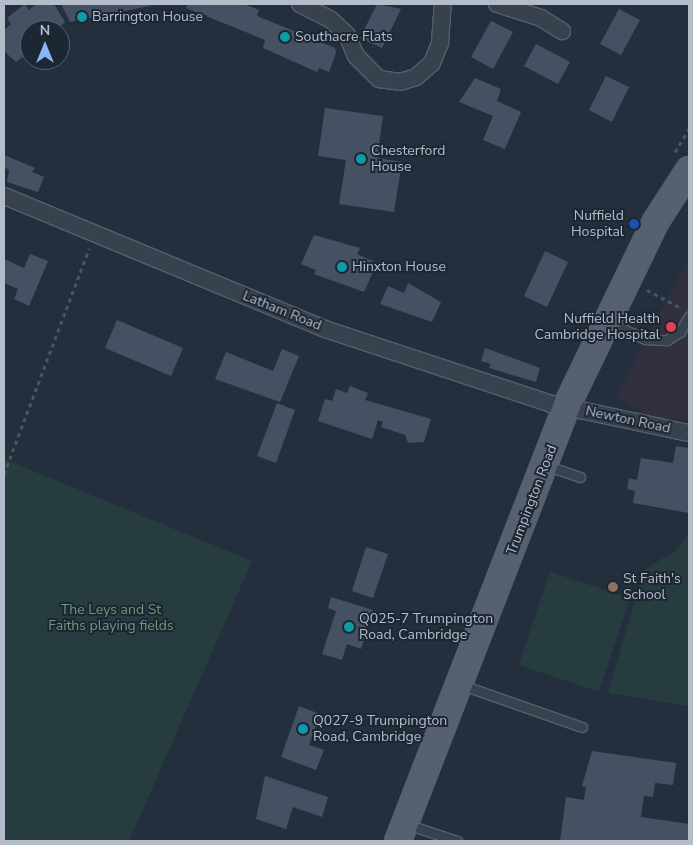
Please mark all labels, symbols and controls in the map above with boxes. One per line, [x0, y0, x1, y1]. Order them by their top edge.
place label: Barrington House [92, 9, 203, 25]
marker: Barrington House [76, 11, 88, 23]
north arrow [20, 20, 70, 70]
text: N [40, 21, 50, 40]
place label: Southacre Flats [295, 29, 393, 45]
marker: Southacre Flats [279, 31, 291, 43]
place label: Chesterford House [371, 143, 445, 176]
marker: Chesterford House [355, 153, 367, 165]
place label: Nuffield Hospital [571, 208, 624, 240]
marker: Nuffield Hospital [628, 218, 640, 230]
place label: Hinxton House [352, 259, 446, 275]
marker: Hinxton House [336, 261, 348, 273]
street label: Latham Road [240, 288, 324, 334]
place label: Nuffield Health Cambridge Hospital [535, 311, 660, 344]
marker: Nuffield Health Cambridge Hospital [664, 320, 678, 334]
street label: Newton Road [584, 403, 672, 437]
street label: Trumpington Road [503, 443, 561, 557]
place label: St Faith's School [623, 571, 681, 604]
marker: St Faith's School [607, 581, 619, 593]
park label: The Leys and St Faiths playing fields [48, 602, 174, 634]
place label: Q025-7 Trumpington Road, Cambridge [359, 611, 493, 644]
marker: Q025-7 Trumpington Road, Cambridge [343, 621, 355, 633]
place label: Q027-9 Trumpington Road, Cambridge [313, 713, 447, 746]
marker: Q027-9 Trumpington Road, Cambridge [297, 723, 309, 735]

